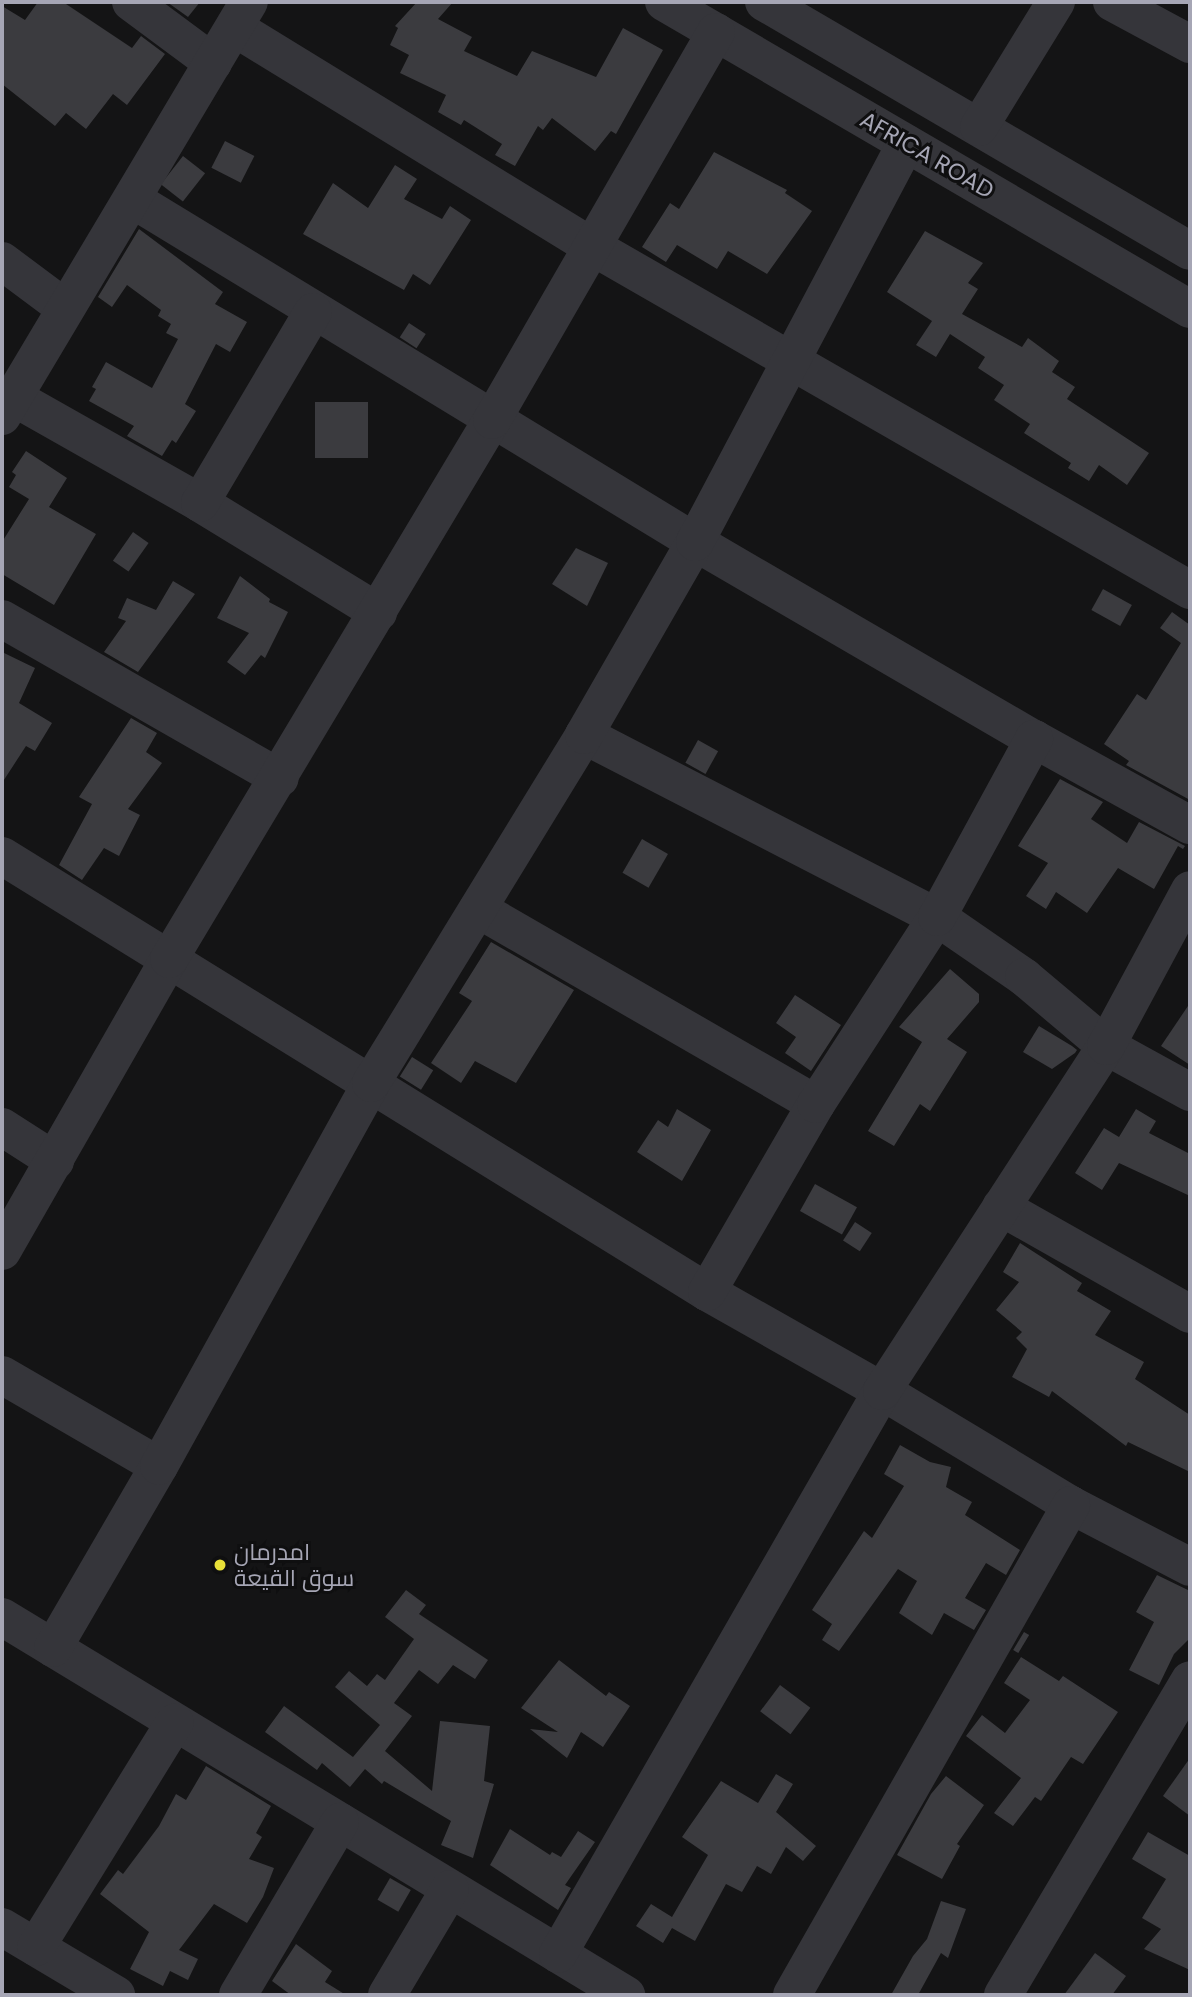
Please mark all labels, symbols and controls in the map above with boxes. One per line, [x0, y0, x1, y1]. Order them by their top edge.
street label: AFRICA ROAD [855, 106, 999, 204]
place label: امدرمان سوق القيعة [234, 1538, 354, 1592]
marker: امدرمان سوق القيعة [212, 1557, 228, 1573]

